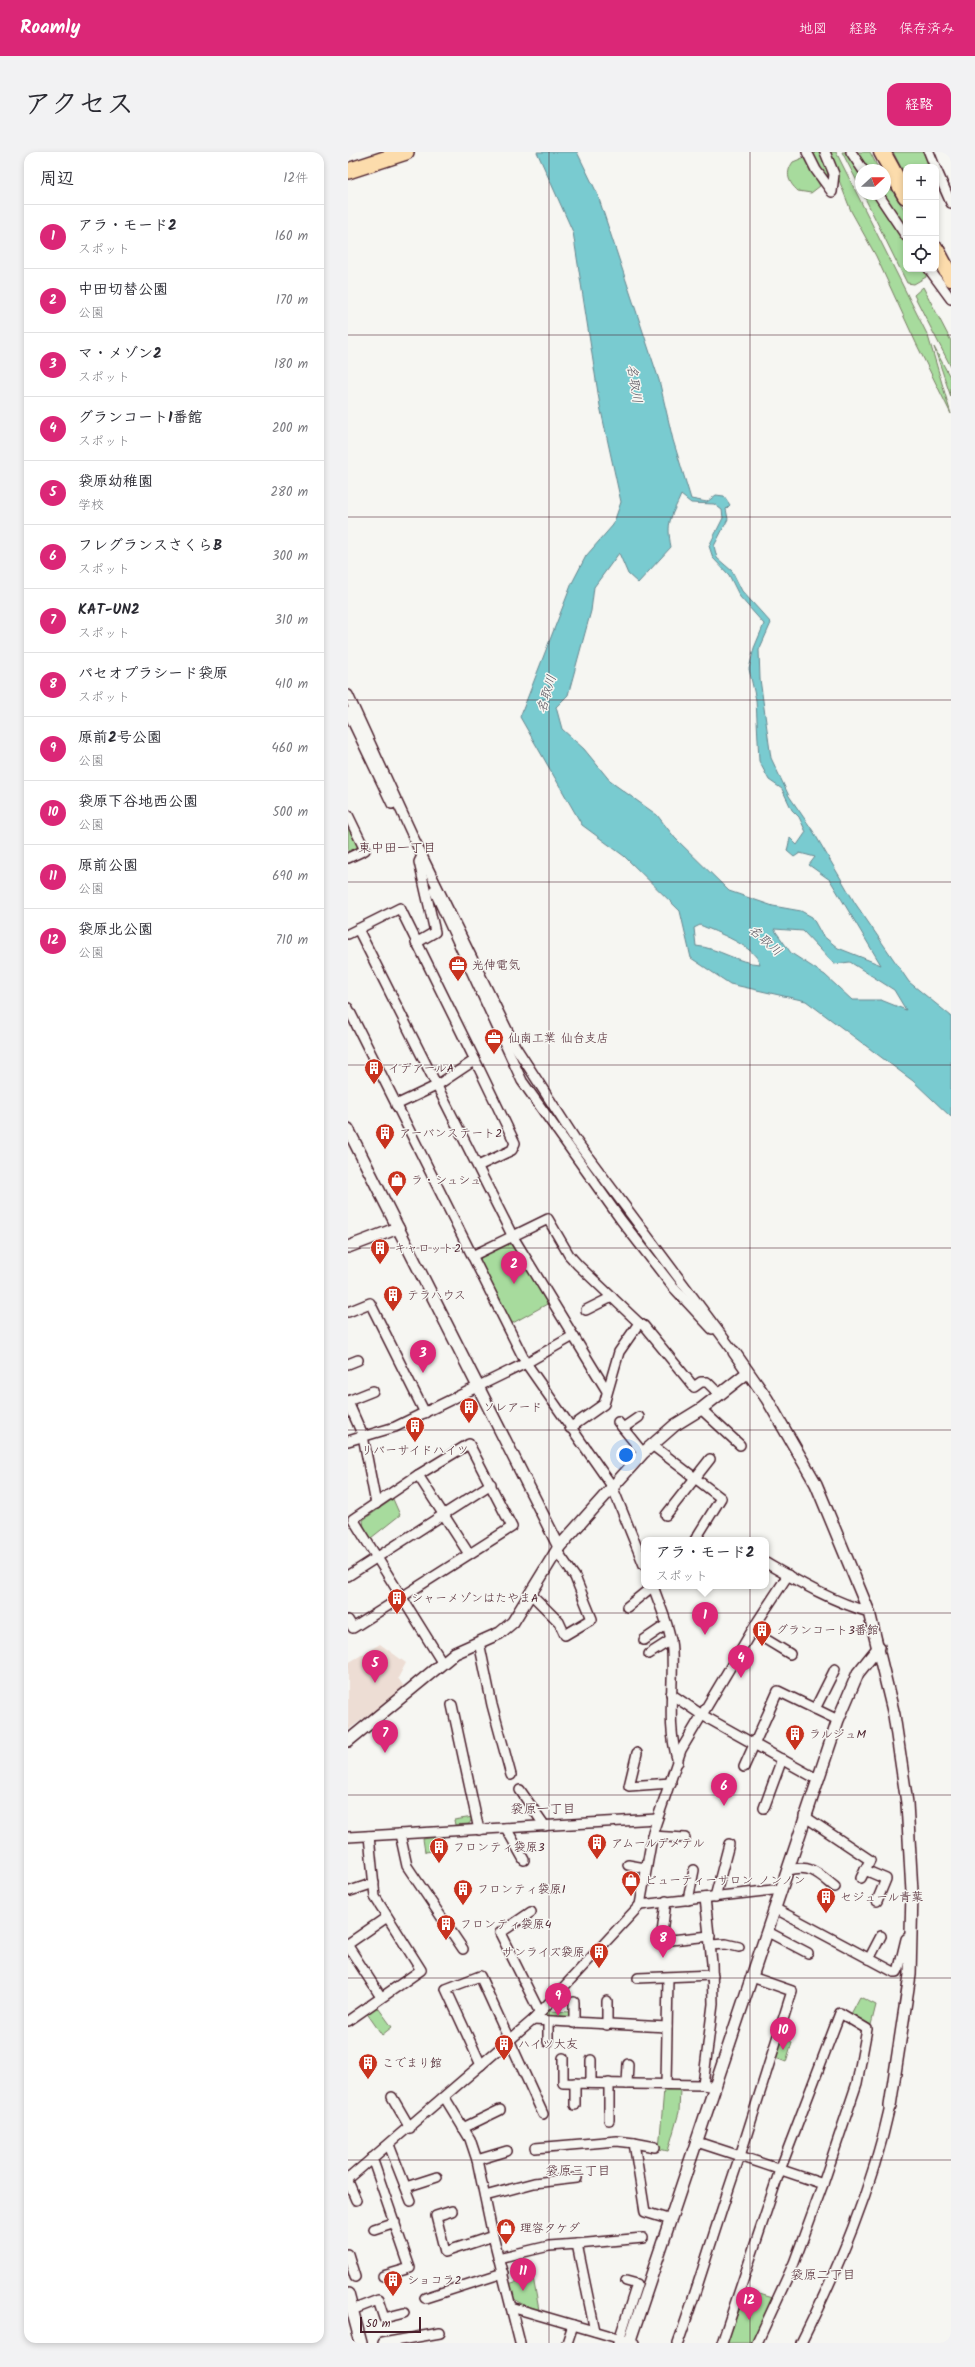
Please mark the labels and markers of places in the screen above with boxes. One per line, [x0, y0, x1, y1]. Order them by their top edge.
office icon: 光伸電気 [447, 954, 469, 982]
place label: 光伸電気 [472, 956, 520, 975]
office icon: 仙南工業 仙台支店 [483, 1027, 505, 1055]
place label: 仙南工業 仙台支店 [508, 1029, 609, 1048]
building icon: イデアールA [363, 1057, 385, 1085]
place label: イデアールA [388, 1059, 454, 1078]
building icon: アーバンステート2 [374, 1122, 396, 1150]
place label: アーバンステート2 [399, 1124, 502, 1143]
shop icon: ラ・シュシュ [386, 1169, 408, 1197]
place label: ラ・シュシュ [411, 1171, 482, 1190]
building icon: キャロット2 [369, 1237, 391, 1265]
place label: キャロット2 [394, 1239, 461, 1258]
pin: 2 [501, 1251, 527, 1284]
building icon: テラハウス [382, 1284, 404, 1312]
place label: テラハウス [407, 1286, 466, 1305]
pin: 3 [410, 1340, 436, 1373]
building icon: ソレアード [458, 1396, 480, 1424]
place label: ソレアード [483, 1398, 543, 1417]
building icon: リバーサイドハイツ [404, 1415, 426, 1443]
place label: リバーサイドハイツ [361, 1441, 469, 1460]
building icon: シャーメゾンはたやまA [386, 1587, 408, 1615]
place label: シャーメゾンはたやまA [411, 1589, 538, 1608]
pin: 1 [692, 1602, 718, 1635]
building icon: グランコート3番館 [751, 1619, 773, 1647]
place label: グランコート3番館 [776, 1621, 879, 1640]
pin: 4 [728, 1645, 754, 1678]
pin: 5 [362, 1650, 388, 1683]
pin: 7 [372, 1720, 398, 1753]
building icon: ラルジュM [784, 1723, 806, 1751]
place label: ラルジュM [809, 1725, 867, 1744]
pin: 6 [711, 1773, 737, 1806]
building icon: アムールデメテル [586, 1832, 608, 1860]
place label: アムールデメテル [611, 1834, 705, 1853]
building icon: フロンティ袋原3 [428, 1836, 450, 1864]
place label: フロンティ袋原3 [453, 1838, 545, 1857]
shop icon: ビューティーサロン ノンノン [620, 1869, 642, 1897]
place label: ビューティーサロン ノンノン [645, 1871, 806, 1890]
building icon: フロンティ袋原1 [452, 1878, 474, 1906]
place label: フロンティ袋原1 [477, 1880, 566, 1899]
building icon: セジュール青葉 [815, 1886, 837, 1914]
place label: セジュール青葉 [840, 1888, 923, 1907]
building icon: フロンティ袋原4 [435, 1913, 457, 1941]
place label: フロンティ袋原4 [460, 1915, 552, 1934]
pin: 8 [650, 1925, 676, 1958]
building icon: サンライズ袋原 [588, 1941, 610, 1969]
place label: サンライズ袋原 [502, 1943, 585, 1962]
pin: 9 [545, 1983, 571, 2016]
pin: 10 [770, 2017, 796, 2050]
building icon: ハイツ大友 [493, 2033, 515, 2061]
place label: ハイツ大友 [518, 2035, 578, 2054]
building icon: こでまり館 [357, 2052, 379, 2080]
place label: こでまり館 [382, 2054, 442, 2073]
shop icon: 理容タケダ [495, 2217, 517, 2245]
place label: 理容タケダ [520, 2219, 580, 2238]
pin: 11 [510, 2258, 536, 2291]
building icon: ショコラ2 [382, 2269, 404, 2297]
place label: ショコラ2 [407, 2271, 462, 2290]
pin: 12 [736, 2287, 762, 2320]

